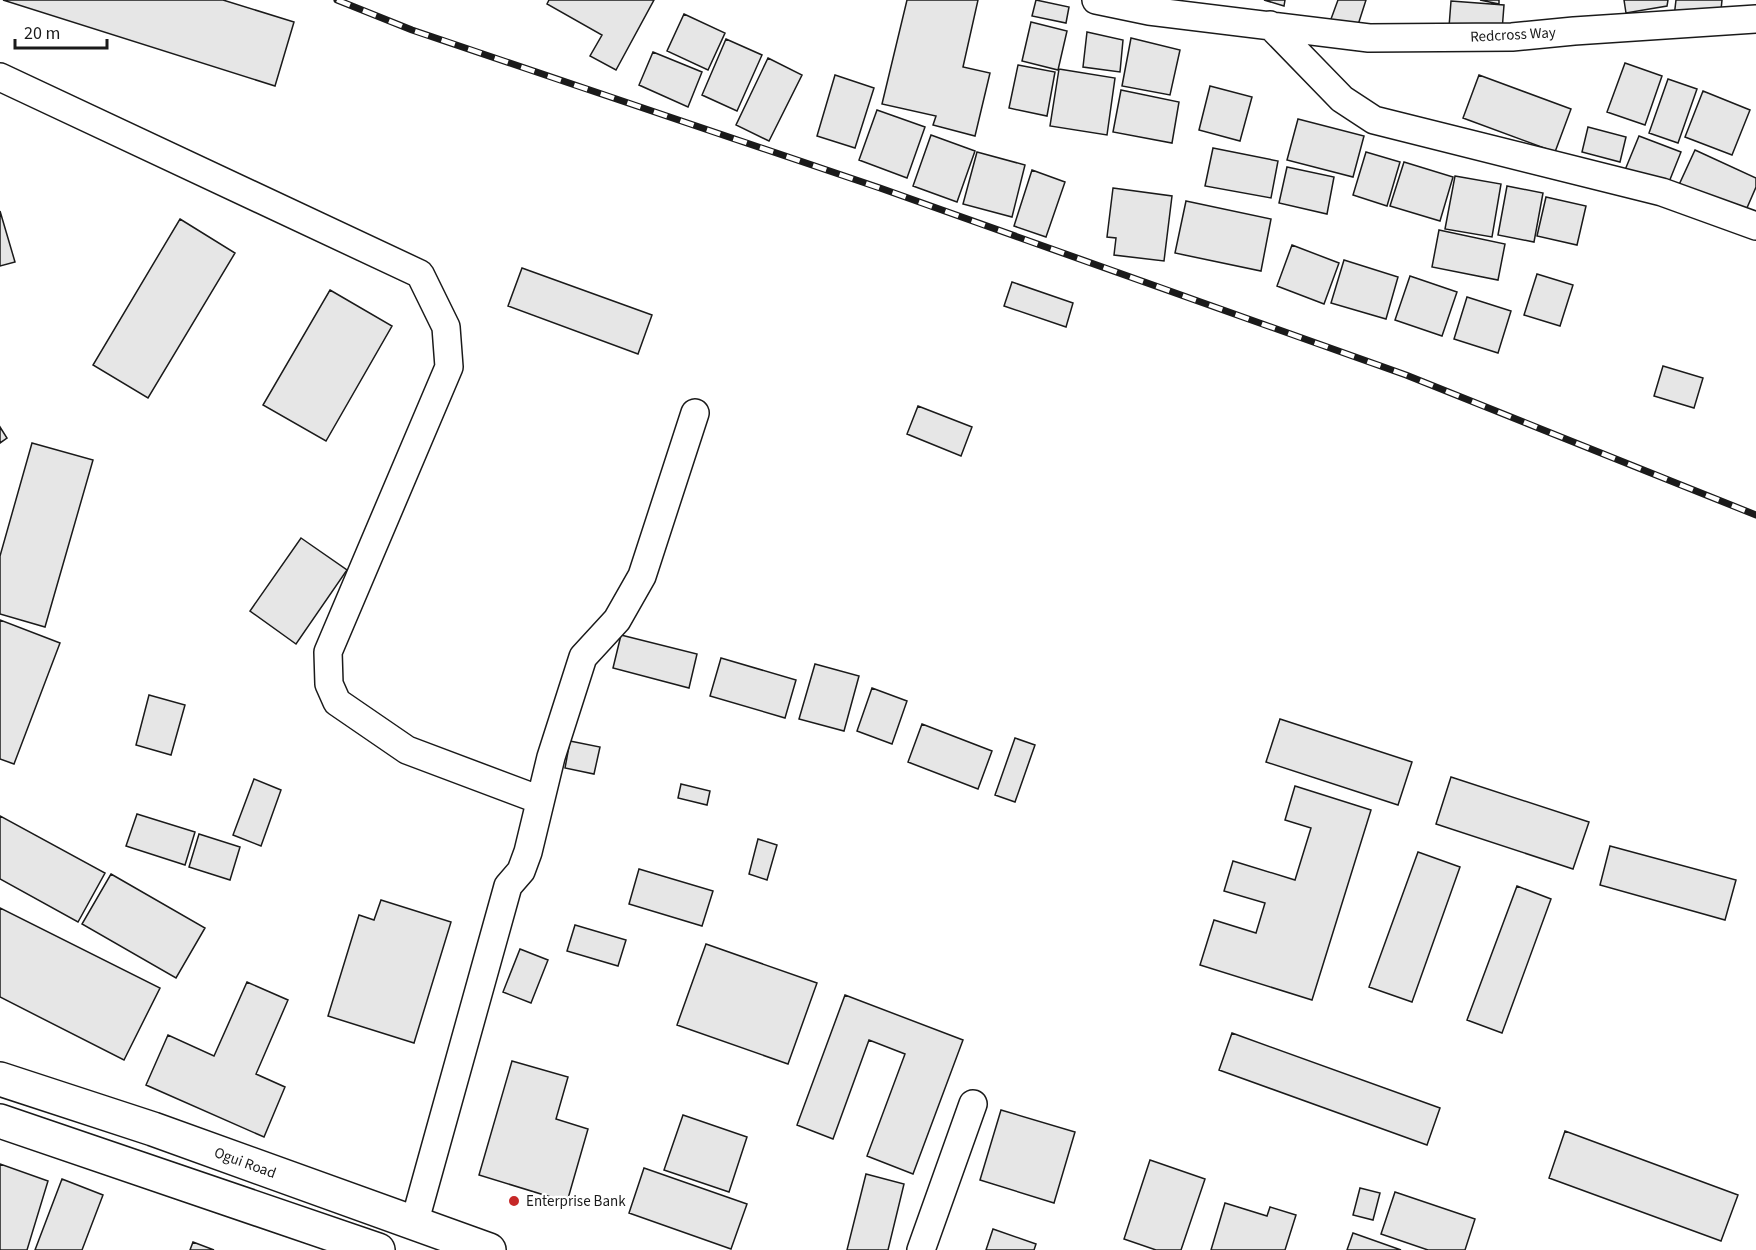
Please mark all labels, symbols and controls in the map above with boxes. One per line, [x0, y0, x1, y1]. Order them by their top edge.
scale bar [15, 12, 106, 50]
text: 20 m [24, 21, 60, 46]
street label: Redcross Way [1470, 22, 1556, 48]
street label: Ogui Road [211, 1142, 279, 1184]
place label: Enterprise Bank [526, 1191, 626, 1212]
marker: Enterprise Bank [507, 1194, 521, 1208]

